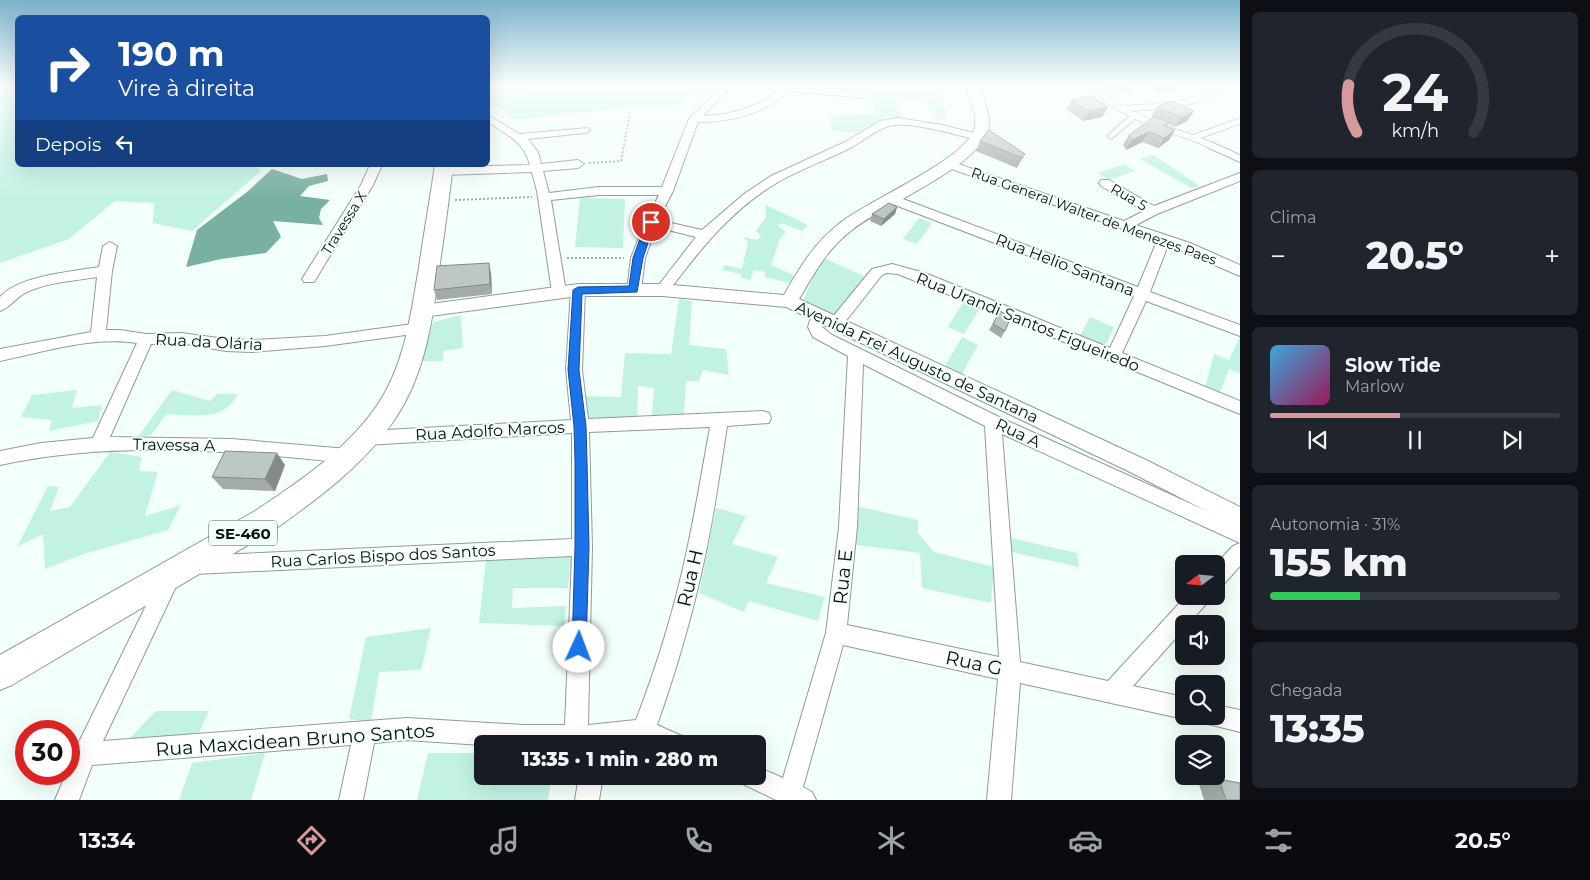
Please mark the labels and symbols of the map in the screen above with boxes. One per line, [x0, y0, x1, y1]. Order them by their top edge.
street label: Rua General Walter de Menezes Paes [969, 163, 1219, 269]
street label: Rua 5 [1107, 179, 1151, 215]
street label: Travessa X [317, 188, 371, 258]
pin [630, 201, 672, 243]
street label: Rua Helio Santana [993, 230, 1137, 300]
street label: Rua Urandi Santos Figueiredo [914, 268, 1142, 376]
street label: Avenida Frei Augusto de Santana [793, 297, 1041, 427]
street label: Rua da Olária [155, 330, 263, 354]
street label: Rua A [992, 414, 1044, 452]
street label: Rua Adolfo Marcos [415, 418, 565, 444]
street label: Travessa A [132, 435, 216, 455]
road number: SE-460 [209, 520, 277, 546]
street label: Rua Carlos Bispo dos Santos [270, 541, 496, 571]
street label: Rua H [672, 547, 708, 609]
street label: Rua E [829, 548, 857, 606]
north arrow [1175, 555, 1225, 605]
position arrow [552, 620, 604, 672]
street label: Rua G [944, 646, 1004, 680]
street label: Rua Maxcidean Bruno Santos [155, 719, 435, 761]
speed limit sign: 30 [15, 720, 80, 785]

